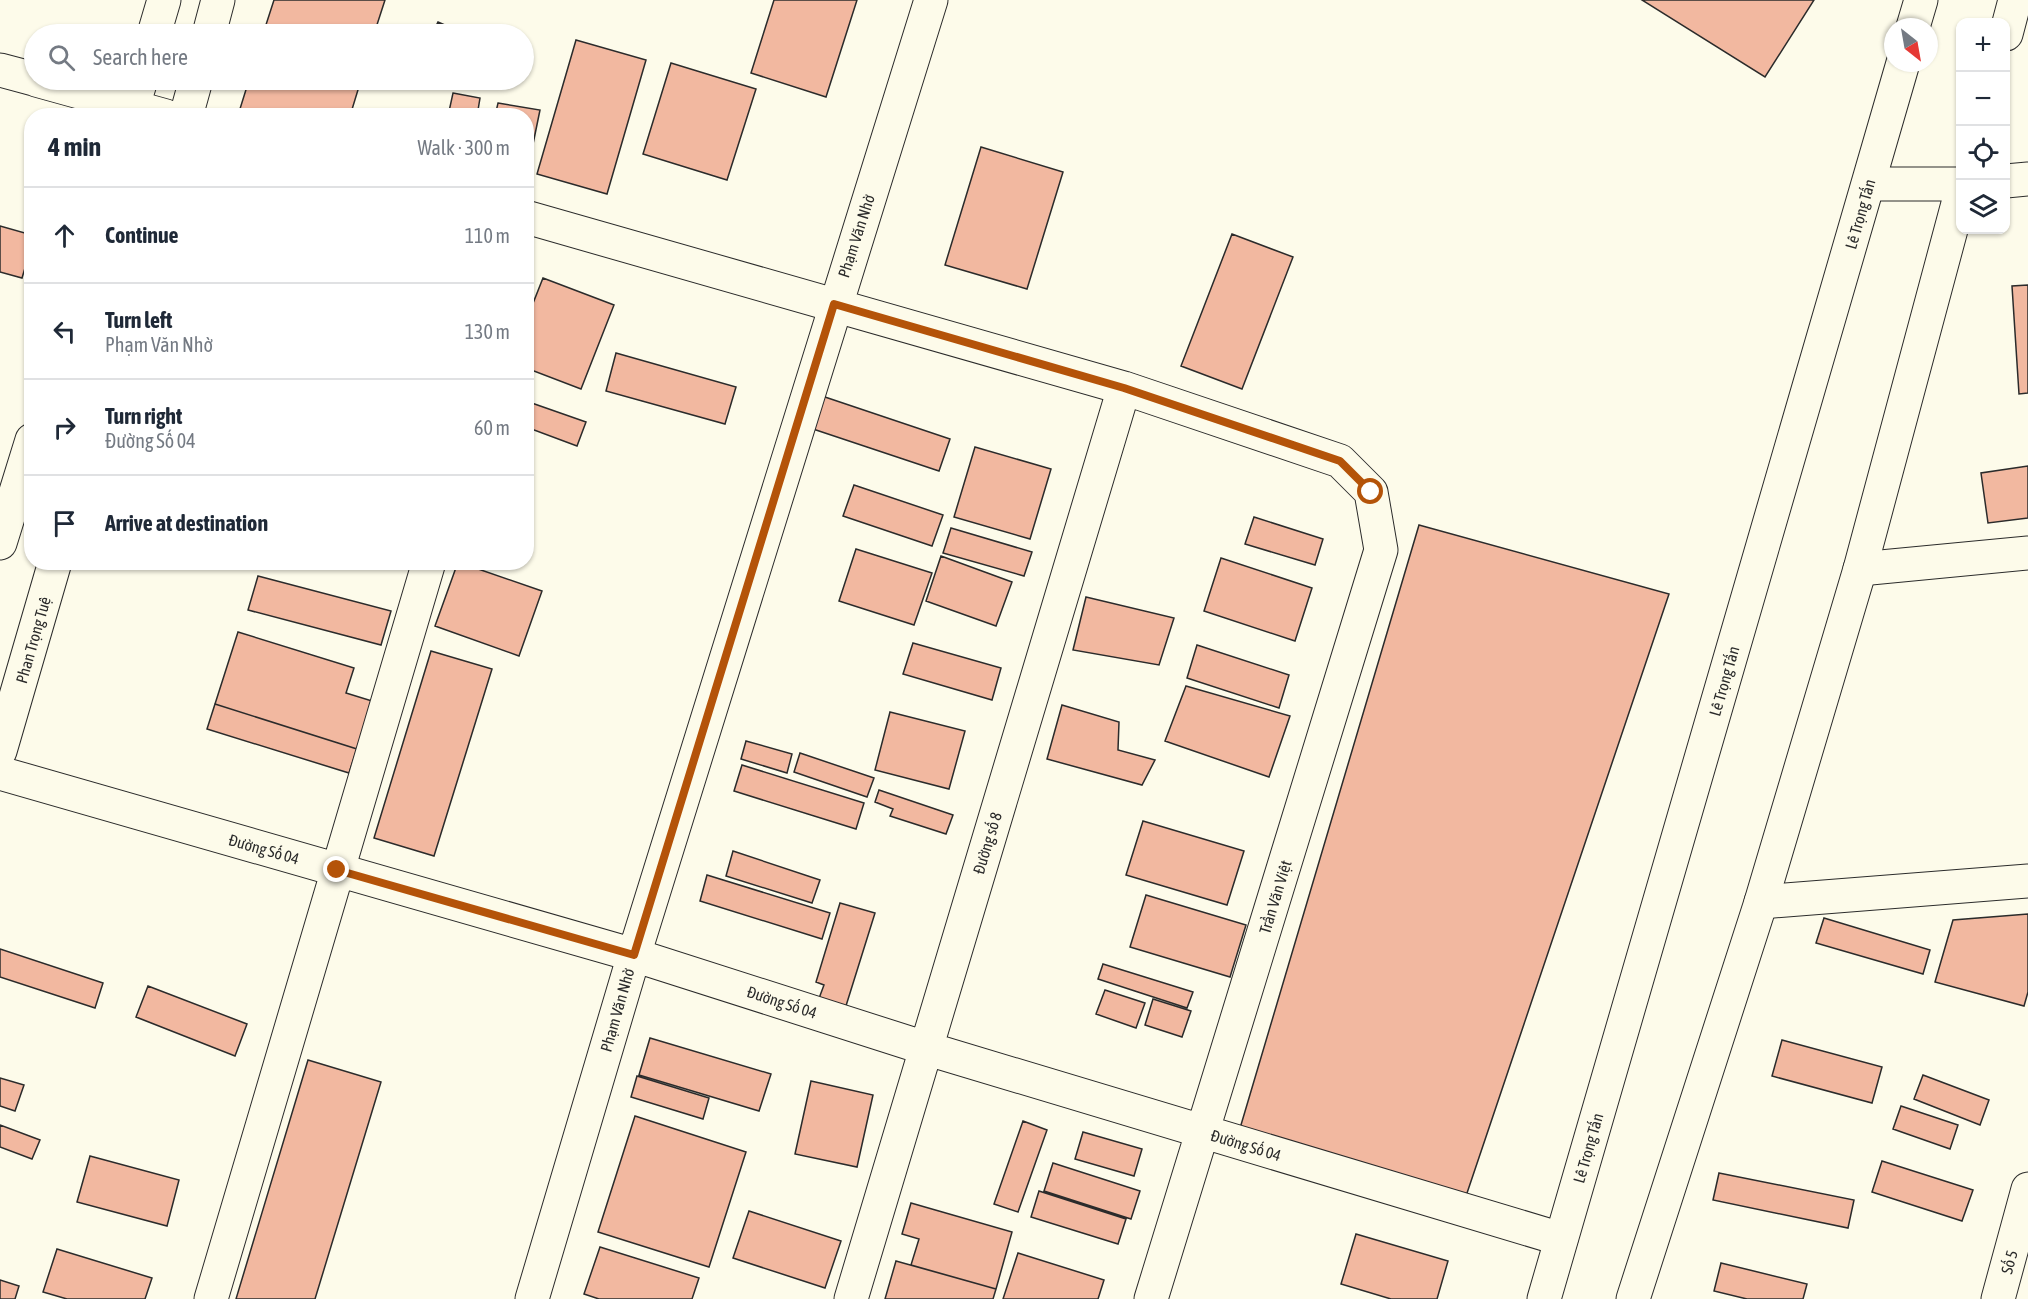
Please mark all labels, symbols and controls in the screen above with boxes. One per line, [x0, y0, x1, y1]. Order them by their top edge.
north arrow [1884, 18, 1938, 72]
map controls [1956, 18, 2010, 234]
button: + [1956, 18, 2010, 72]
search box [24, 24, 534, 90]
icon: search [45, 41, 78, 74]
text: Search here [93, 44, 188, 70]
button: − [1956, 72, 2010, 126]
button: locate [1956, 126, 2010, 180]
text: 4 min [48, 132, 101, 162]
text: Walk · 300 m [418, 136, 510, 159]
street label: Lê Trọng Tấn [1840, 177, 1880, 251]
button: layers [1956, 180, 2010, 234]
street label: Phạm Văn Nhờ [834, 192, 878, 280]
icon: ahead [48, 219, 81, 252]
text: Continue [105, 222, 179, 248]
text: 110 m [465, 224, 510, 247]
text: Turn left [105, 307, 172, 333]
icon: left [48, 315, 81, 348]
text: 130 m [465, 320, 510, 343]
text: Phạm Văn Nhờ [105, 333, 213, 356]
text: Turn right [105, 403, 182, 429]
icon: right [48, 411, 81, 444]
text: 60 m [474, 416, 510, 439]
text: Đường Số 04 [105, 429, 196, 452]
route start [1357, 478, 1383, 504]
icon: arrive [48, 507, 81, 540]
text: Arrive at destination [105, 510, 268, 536]
street label: Phan Trọng Tuệ [12, 595, 55, 686]
street label: Lê Trọng Tấn [1704, 644, 1744, 718]
street label: Đường số 8 [968, 810, 1006, 876]
street label: Đường Số 04 [226, 829, 302, 869]
route end [323, 856, 349, 882]
street label: Trần Văn Việt [1254, 857, 1295, 936]
street label: Phạm Văn Nhờ [596, 966, 638, 1054]
street label: Đường Số 04 [744, 981, 820, 1023]
street label: Lê Trọng Tấn [1568, 1111, 1608, 1185]
street label: Đường Số 04 [1208, 1125, 1284, 1165]
street label: Số 5 [1996, 1248, 2021, 1276]

